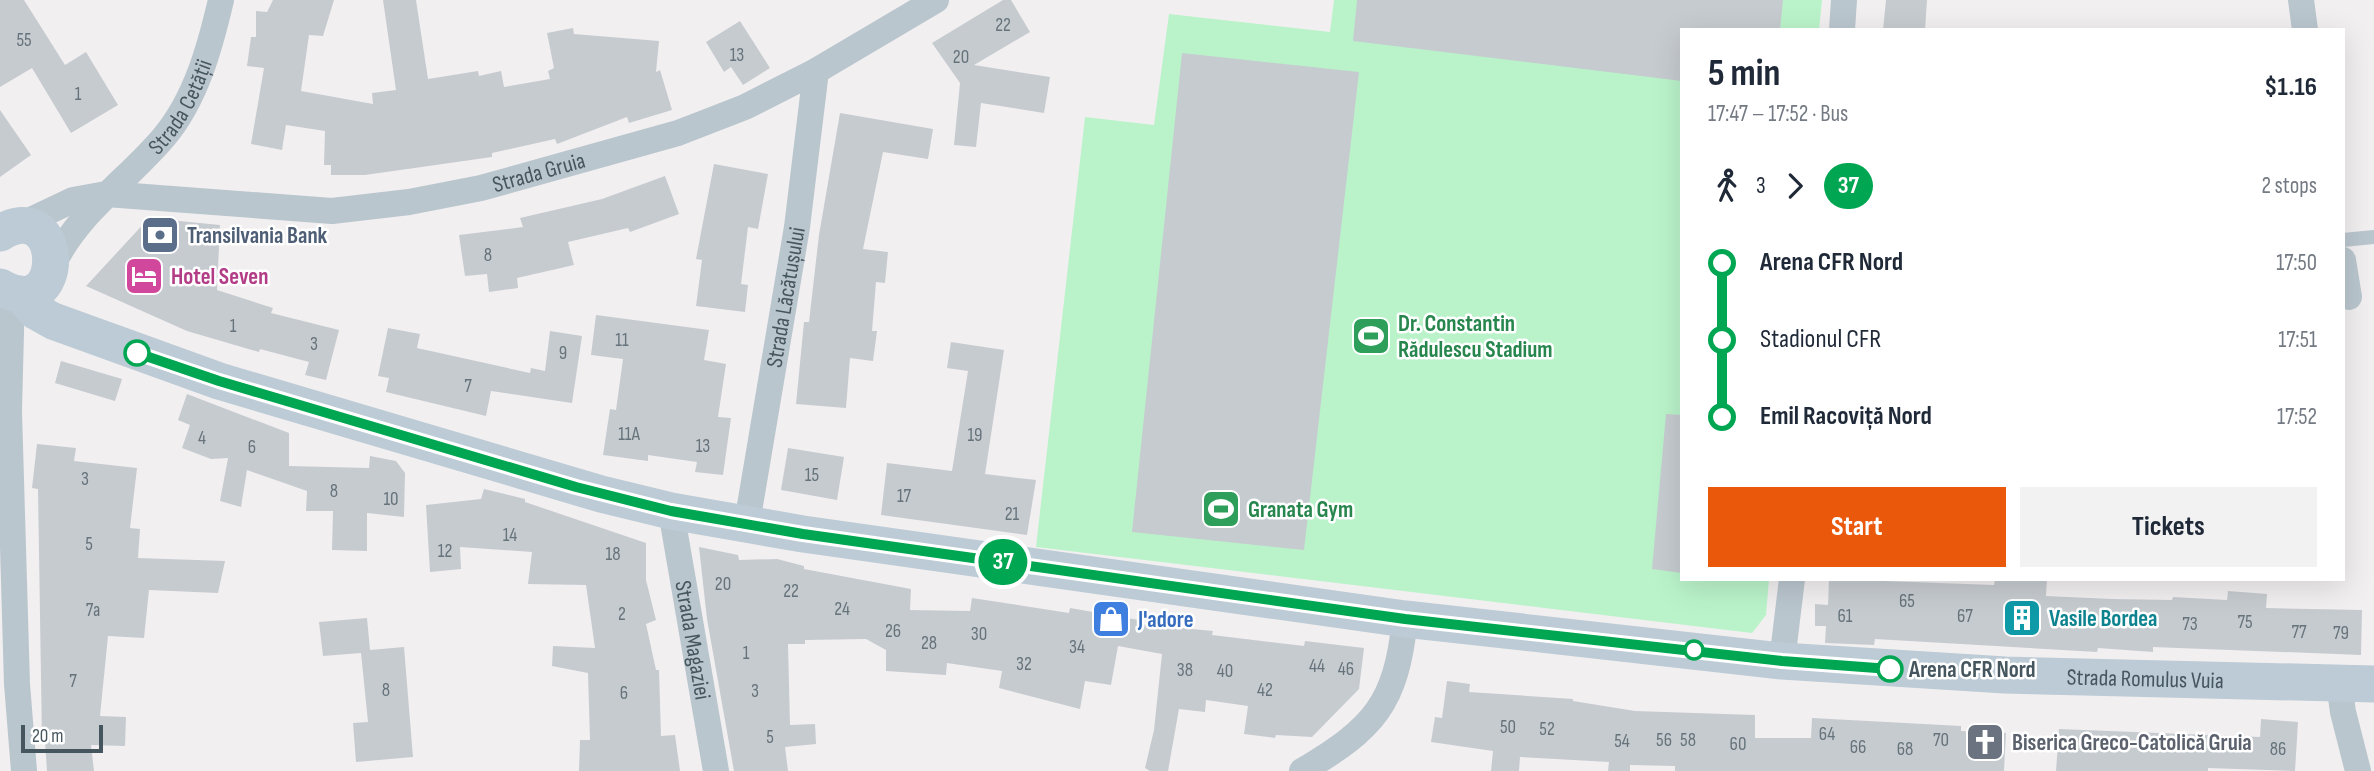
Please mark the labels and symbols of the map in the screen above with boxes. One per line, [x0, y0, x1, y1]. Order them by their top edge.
house number: 22 [995, 14, 1011, 37]
house number: 55 [16, 29, 32, 52]
house number: 13 [730, 44, 744, 67]
house number: 20 [953, 46, 969, 69]
street label: Strada Cetății [142, 56, 219, 161]
house number: 1 [75, 83, 82, 106]
street label: Strada Gruia [489, 147, 588, 199]
bank icon: Transilvania Bank [139, 214, 181, 256]
place label: Transilvania Bank [187, 222, 328, 250]
street label: Strada Lăcătușului [761, 225, 812, 370]
house number: 8 [484, 244, 492, 267]
hotel icon: Hotel Seven [123, 255, 165, 297]
place label: Hotel Seven [171, 263, 268, 291]
place label: Dr. Constantin Rădulescu Stadium [1398, 310, 1553, 364]
house number: 1 [230, 315, 237, 338]
sports icon: Dr. Constantin Rădulescu Stadium [1350, 315, 1392, 357]
house number: 11 [615, 329, 629, 352]
house number: 3 [310, 333, 318, 356]
unlabelled marker [124, 340, 150, 366]
house number: 9 [559, 342, 567, 365]
house number: 7 [464, 375, 472, 398]
house number: 11A [618, 423, 641, 446]
house number: 19 [967, 424, 983, 447]
house number: 4 [198, 427, 206, 450]
house number: 13 [696, 435, 710, 458]
house number: 6 [248, 436, 256, 459]
house number: 15 [805, 464, 819, 487]
house number: 3 [81, 468, 89, 491]
house number: 8 [330, 480, 338, 503]
house number: 17 [897, 485, 912, 508]
house number: 10 [383, 488, 399, 511]
sports icon: Granata Gym [1200, 488, 1242, 530]
place label: Granata Gym [1248, 496, 1353, 524]
house number: 21 [1005, 503, 1020, 526]
house number: 14 [503, 524, 517, 547]
house number: 5 [85, 533, 93, 556]
line badge: 37 [972, 539, 1034, 585]
house number: 12 [438, 540, 452, 563]
house number: 18 [606, 543, 620, 566]
house number: 20 [715, 573, 731, 596]
street label: Strada Magaziei [668, 579, 716, 702]
house number: 22 [783, 580, 799, 603]
house number: 65 [1899, 590, 1915, 613]
building icon: Vasile Bordea [2001, 597, 2043, 639]
house number: 24 [834, 598, 850, 621]
shop icon: J'adore [1090, 598, 1132, 640]
house number: 7a [86, 599, 100, 622]
house number: 2 [618, 603, 626, 626]
house number: 61 [1838, 605, 1853, 628]
house number: 67 [1957, 605, 1973, 628]
place label: Vasile Bordea [2049, 605, 2158, 633]
place label: J'adore [1137, 606, 1193, 634]
house number: 75 [2237, 611, 2253, 634]
house number: 73 [2182, 613, 2198, 636]
house number: 26 [885, 620, 901, 643]
house number: 77 [2291, 621, 2307, 644]
house number: 79 [2333, 622, 2349, 645]
house number: 30 [971, 623, 987, 646]
house number: 28 [921, 632, 937, 655]
house number: 34 [1069, 636, 1085, 659]
unlabelled marker [1684, 640, 1704, 660]
house number: 1 [743, 642, 750, 665]
house number: 32 [1016, 653, 1032, 676]
house number: 44 [1309, 655, 1325, 678]
marker: Arena CFR Nord [1877, 656, 1903, 682]
place label: Arena CFR Nord [1908, 656, 2036, 684]
house number: 46 [1338, 658, 1354, 681]
house number: 38 [1177, 659, 1193, 682]
house number: 40 [1217, 660, 1233, 683]
street label: Strada Romulus Vuia [2066, 664, 2224, 695]
house number: 7 [69, 670, 77, 693]
house number: 8 [382, 679, 390, 702]
house number: 42 [1257, 679, 1273, 702]
house number: 3 [751, 680, 759, 703]
house number: 6 [620, 682, 628, 705]
house number: 50 [1500, 716, 1516, 739]
house number: 52 [1539, 718, 1555, 741]
church icon: Biserica Greco-Catolică Gruia [1964, 721, 2006, 763]
scale bar [21, 722, 103, 754]
house number: 64 [1819, 723, 1835, 746]
house number: 5 [766, 726, 774, 749]
house number: 56 [1656, 729, 1672, 752]
house number: 58 [1680, 729, 1696, 752]
house number: 70 [1933, 729, 1949, 752]
place label: Biserica Greco-Catolică Gruia [2012, 729, 2252, 757]
house number: 54 [1614, 730, 1630, 753]
house number: 60 [1730, 733, 1746, 756]
house number: 66 [1850, 736, 1866, 759]
house number: 68 [1897, 738, 1913, 761]
house number: 86 [2270, 738, 2286, 761]

